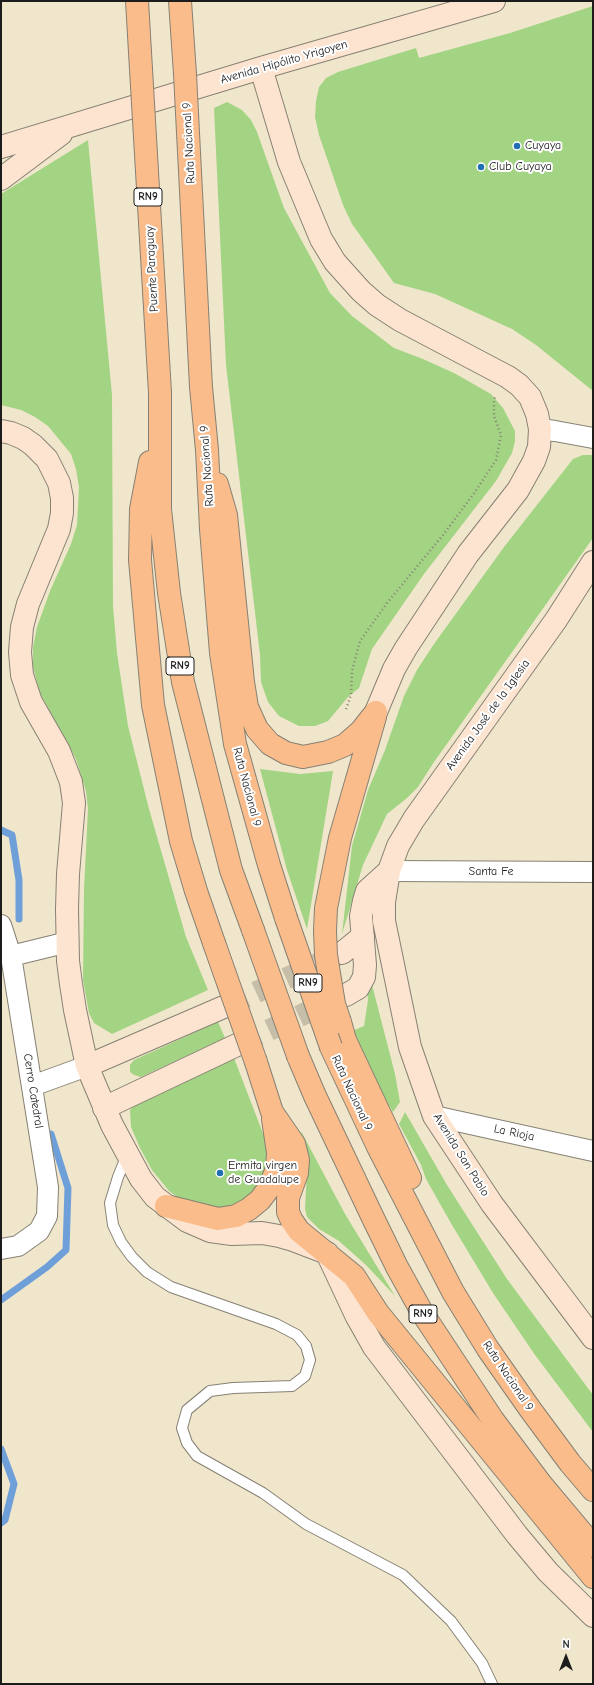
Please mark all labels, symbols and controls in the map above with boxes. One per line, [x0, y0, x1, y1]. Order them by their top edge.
street label: Avenida Hipólito Yrigoyen [219, 37, 349, 87]
street label: Ruta Nacional 9 [180, 102, 198, 184]
place label: Cuyaya [525, 139, 561, 153]
marker: Cuyaya [512, 141, 522, 151]
place label: Club Cuyaya [489, 160, 552, 174]
marker: Club Cuyaya [476, 162, 486, 172]
road number: RN9 [134, 188, 162, 206]
street label: Puente Paraguay [143, 226, 161, 312]
street label: Ruta Nacional 9 [197, 425, 217, 507]
road number: RN9 [166, 657, 194, 675]
street label: Avenida José de la Iglesia [443, 657, 533, 773]
street label: Ruta Nacional 9 [230, 746, 264, 828]
street label: Santa Fe [469, 865, 513, 879]
road number: RN9 [294, 974, 322, 992]
street label: Cerro Catedral [20, 1053, 46, 1129]
street label: Ruta Nacional 9 [328, 1053, 376, 1133]
street label: Avenida San Pablo [430, 1111, 492, 1199]
street label: La Rioja [492, 1122, 536, 1144]
place label: Ermita virgen de Guadalupe [228, 1159, 299, 1187]
marker: Ermita virgen de Guadalupe [215, 1168, 225, 1178]
road number: RN9 [409, 1305, 437, 1323]
street label: Ruta Nacional 9 [479, 1338, 537, 1414]
north arrow [546, 1637, 586, 1677]
text: N [562, 1638, 570, 1651]

